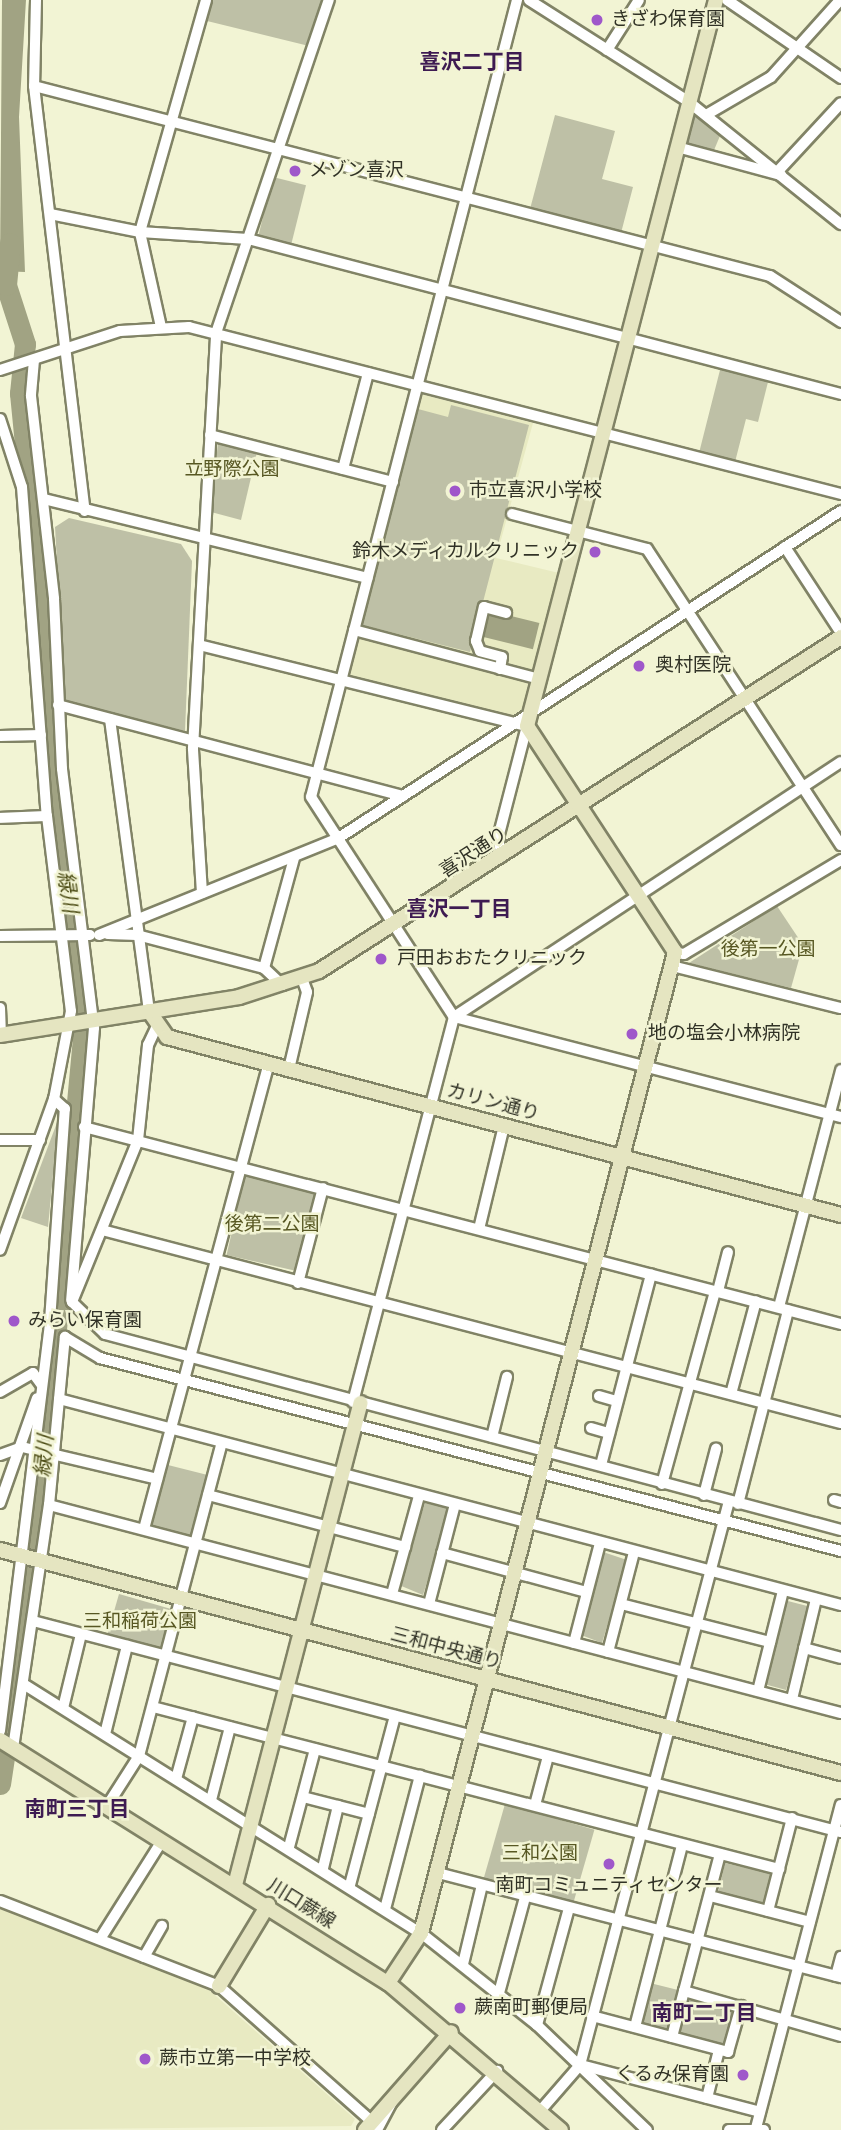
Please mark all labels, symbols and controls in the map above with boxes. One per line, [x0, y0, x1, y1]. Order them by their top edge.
place label: きざわ保育園 [611, 9, 725, 31]
marker: きざわ保育園 [589, 12, 605, 28]
district label: 喜沢二丁目 [420, 49, 524, 75]
place label: メゾン喜沢 [309, 160, 404, 182]
marker: メゾン喜沢 [287, 163, 303, 179]
park label: 立野際公園 [185, 459, 279, 481]
place label: 市立喜沢小学校 [469, 480, 602, 502]
marker: 市立喜沢小学校 [447, 483, 463, 499]
place label: 鈴木メディカルクリニック [351, 541, 579, 563]
marker: 鈴木メディカルクリニック [585, 542, 605, 562]
place label: 奥村医院 [655, 655, 731, 677]
marker: 奥村医院 [629, 656, 649, 676]
street label: 喜沢通り [436, 823, 512, 883]
water label: 緑川 [53, 869, 83, 915]
district label: 喜沢一丁目 [407, 896, 511, 922]
park label: 後第一公園 [721, 939, 815, 961]
place label: 戸田おおたクリニック [397, 948, 587, 970]
marker: 戸田おおたクリニック [371, 949, 391, 969]
place label: 地の塩会小林病院 [648, 1023, 800, 1045]
marker: 地の塩会小林病院 [622, 1024, 642, 1044]
street label: カリン通り [444, 1080, 542, 1126]
park label: 後第二公園 [225, 1214, 319, 1236]
place label: みらい保育園 [28, 1310, 142, 1332]
marker: みらい保育園 [6, 1313, 22, 1329]
water label: 緑川 [30, 1434, 58, 1478]
park label: 三和稲荷公園 [83, 1611, 197, 1633]
street label: 三和中央通り [388, 1623, 504, 1675]
district label: 南町三丁目 [25, 1796, 129, 1822]
park label: 三和公園 [502, 1843, 578, 1865]
marker: 南町コミュニティセンター [601, 1856, 617, 1872]
street label: 川口蕨線 [263, 1874, 339, 1934]
place label: 南町コミュニティセンター [495, 1875, 723, 1897]
place label: 蕨南町郵便局 [474, 1997, 588, 2019]
marker: 蕨南町郵便局 [452, 2000, 468, 2016]
district label: 南町二丁目 [652, 2000, 756, 2026]
place label: 蕨市立第一中学校 [159, 2048, 311, 2070]
marker: 蕨市立第一中学校 [137, 2051, 153, 2067]
place label: くるみ保育園 [615, 2064, 729, 2086]
marker: くるみ保育園 [735, 2067, 751, 2083]

